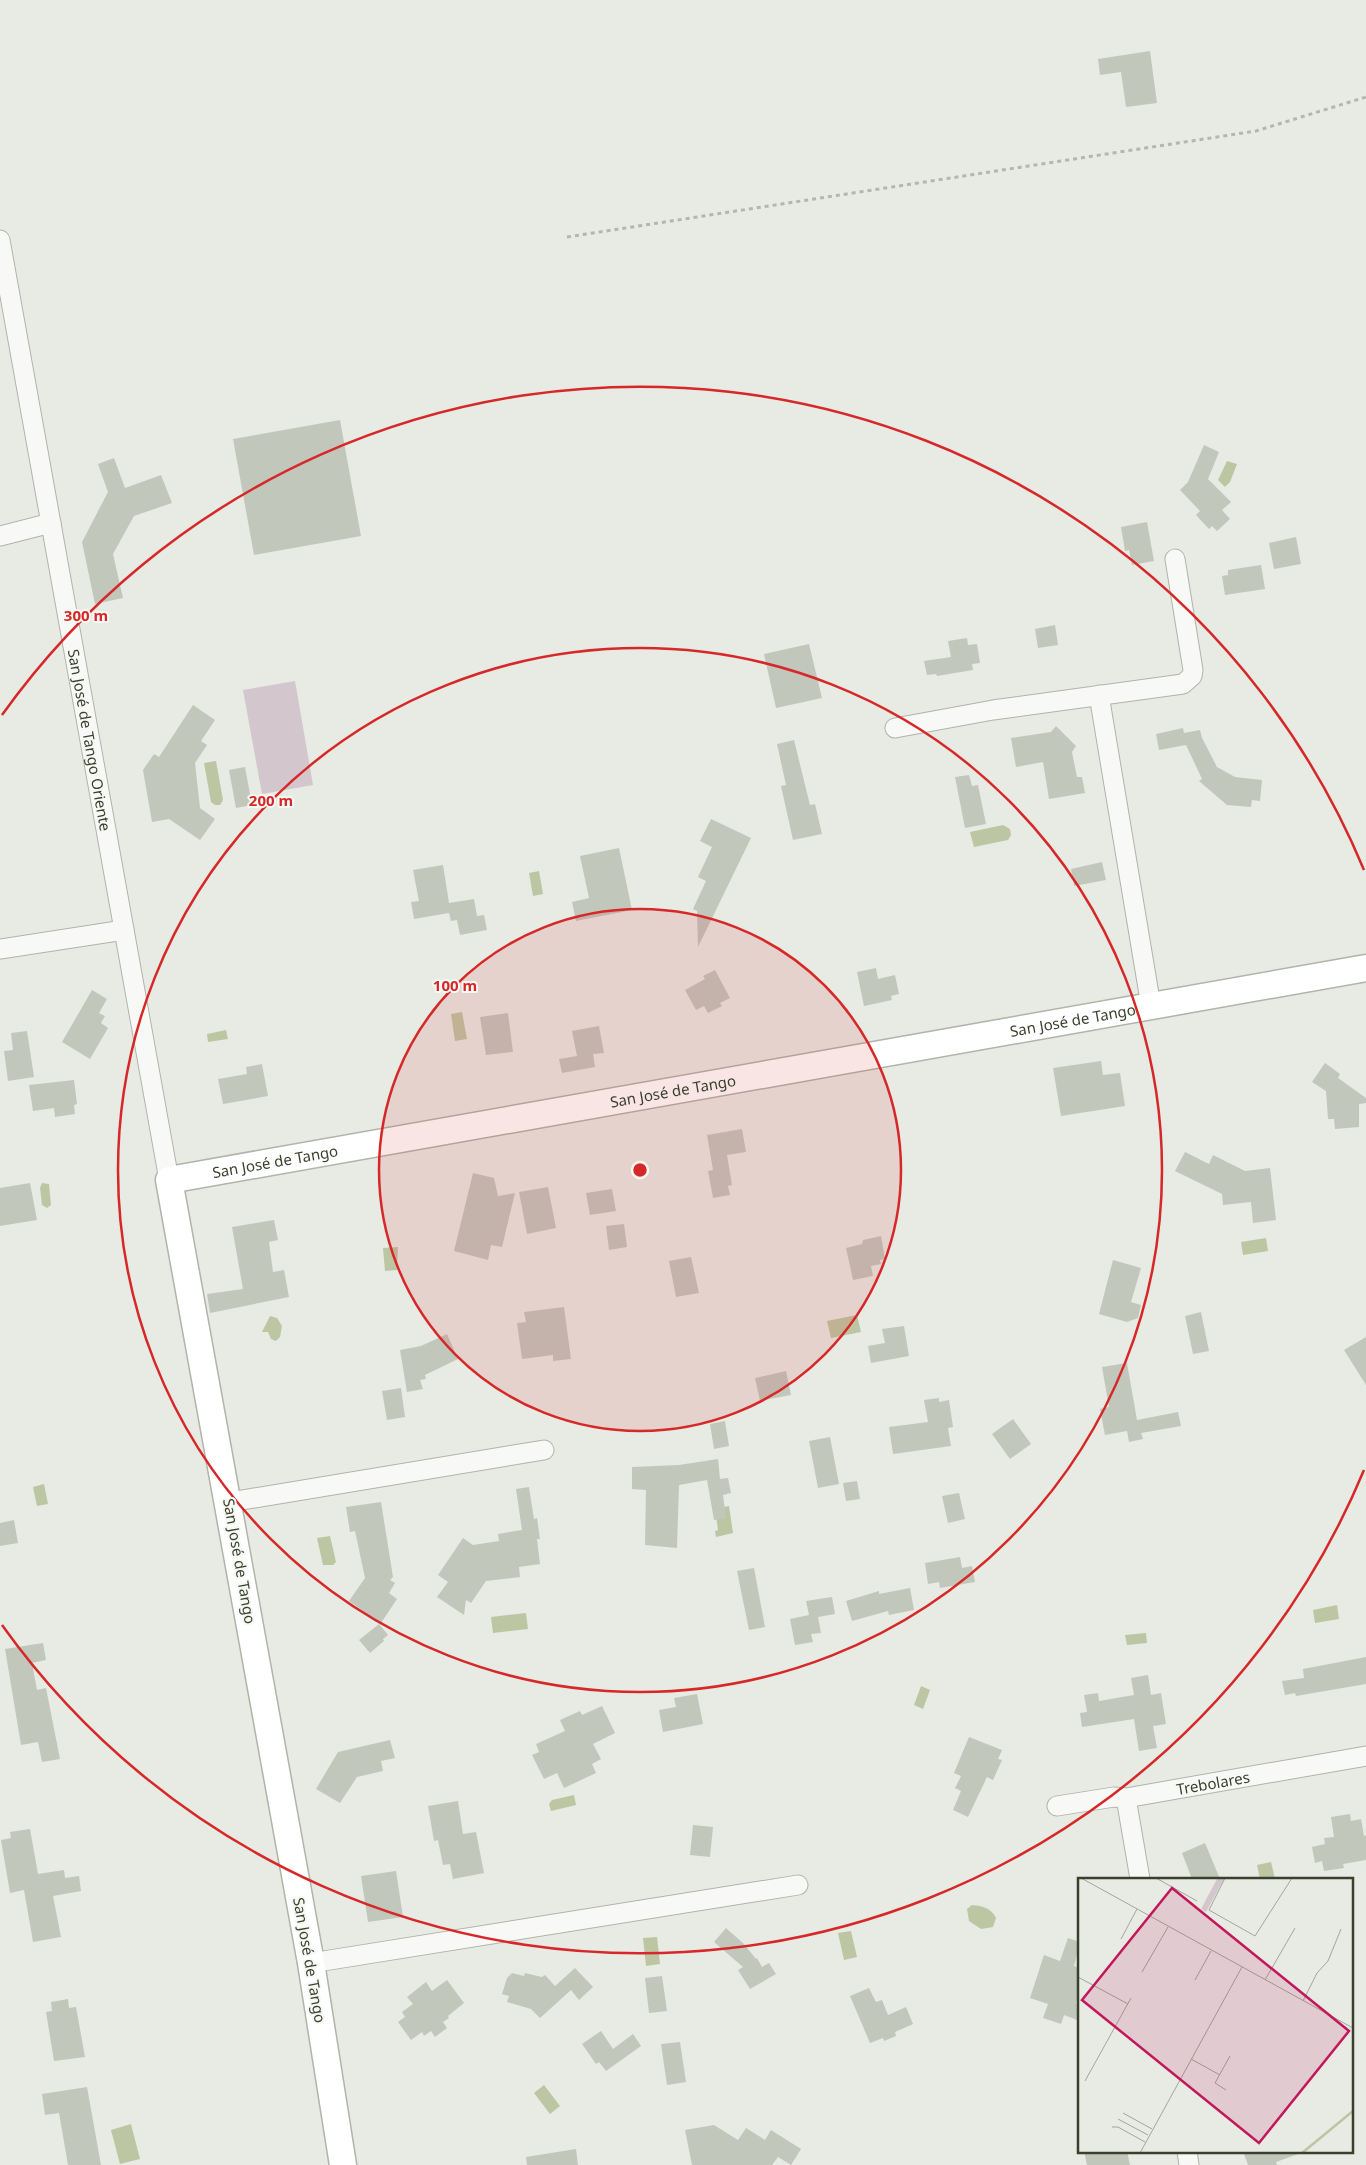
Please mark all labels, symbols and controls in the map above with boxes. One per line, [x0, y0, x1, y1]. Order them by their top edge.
text: 300 m [64, 605, 108, 625]
street label: San José de Tango Oriente [64, 647, 116, 833]
text: 200 m [249, 790, 293, 810]
text: 100 m [433, 975, 477, 995]
street label: San José de Tango [1008, 999, 1137, 1041]
street label: San José de Tango [608, 1070, 737, 1112]
street label: San José de Tango [211, 1140, 340, 1182]
centre of rings [631, 1161, 649, 1179]
street label: San José de Tango [219, 1497, 261, 1625]
street label: Trebolares [1175, 1767, 1251, 1799]
inset map [1078, 1878, 1354, 2152]
street label: San José de Tango [289, 1896, 331, 2024]

